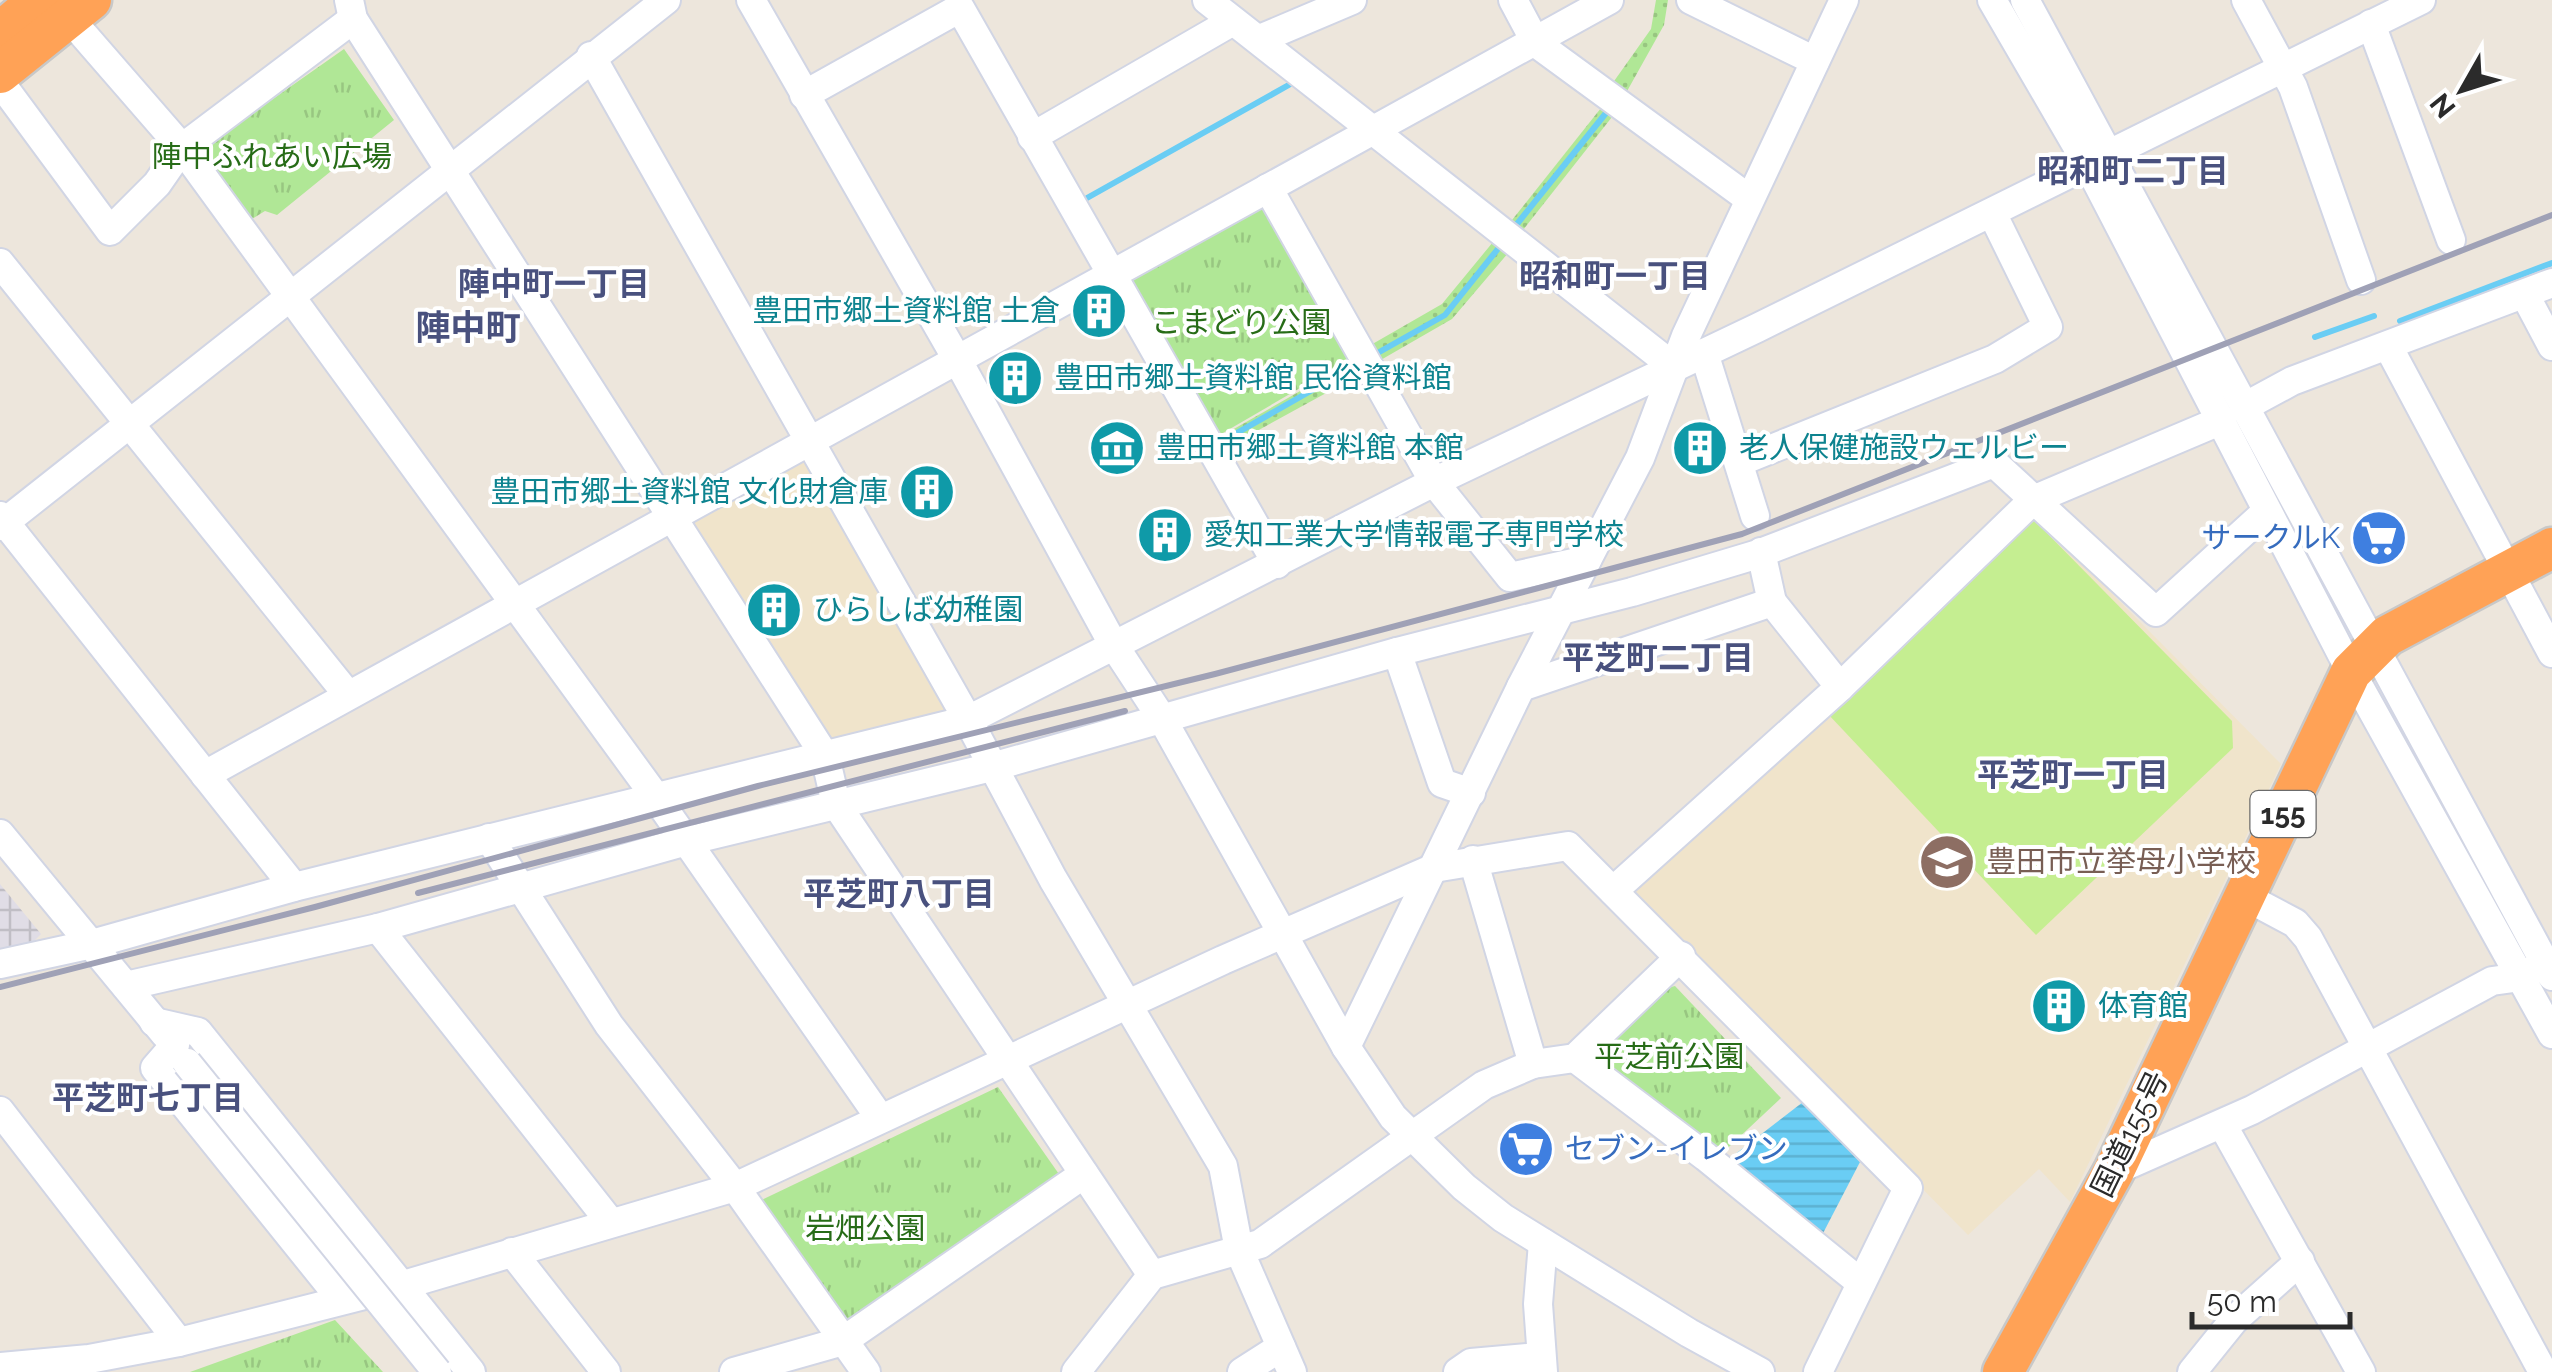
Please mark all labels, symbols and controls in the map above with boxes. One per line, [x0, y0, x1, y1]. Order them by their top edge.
north arrow [2412, 40, 2512, 140]
text: N [2423, 87, 2463, 124]
park label: 陣中ふれあい広場 [152, 139, 392, 174]
district label: 昭和町二丁目 [2037, 152, 2229, 189]
district label: 昭和町一丁目 [1519, 257, 1711, 294]
district label: 陣中町一丁目 [458, 265, 650, 302]
building icon: 豊田市郷土資料館 土倉 [1069, 281, 1129, 341]
place label: 豊田市郷土資料館 土倉 [752, 293, 1060, 328]
park label: こまどり公園 [1151, 305, 1331, 340]
district label: 陣中町 [415, 307, 521, 348]
building icon: 豊田市郷土資料館 民俗資料館 [985, 348, 1045, 408]
place label: 豊田市郷土資料館 民俗資料館 [1054, 360, 1452, 395]
museum icon: 豊田市郷土資料館 本館 [1087, 418, 1147, 478]
building icon: 老人保健施設ウェルビー [1670, 418, 1730, 478]
place label: 豊田市郷土資料館 本館 [1156, 430, 1464, 465]
place label: 老人保健施設ウェルビー [1739, 430, 2069, 465]
building icon: 豊田市郷土資料館 文化財倉庫 [897, 462, 957, 522]
place label: 豊田市郷土資料館 文化財倉庫 [490, 474, 888, 509]
building icon: 愛知工業大学情報電子専門学校 [1135, 505, 1195, 565]
supermarket icon: サークルK [2349, 508, 2409, 568]
place label: 愛知工業大学情報電子専門学校 [1204, 517, 1624, 552]
place label: サークルK [2202, 520, 2341, 555]
building icon: ひらしば幼稚園 [744, 580, 804, 640]
place label: ひらしば幼稚園 [813, 592, 1023, 627]
district label: 平芝町二丁目 [1562, 639, 1754, 676]
district label: 平芝町一丁目 [1977, 756, 2169, 793]
road number: 155 [2250, 791, 2316, 837]
school or university icon: 豊田市立挙母小学校 [1917, 832, 1977, 892]
place label: 豊田市立挙母小学校 [1986, 844, 2256, 879]
district label: 平芝町八丁目 [803, 875, 995, 912]
building icon: 体育館 [2029, 976, 2089, 1036]
place label: 体育館 [2098, 988, 2188, 1023]
park label: 平芝前公園 [1594, 1039, 1744, 1074]
street label: 国道155号 [2084, 1065, 2175, 1202]
district label: 平芝町七丁目 [52, 1079, 244, 1116]
supermarket icon: セブン-イレブン [1496, 1119, 1556, 1179]
place label: セブン-イレブン [1565, 1131, 1788, 1166]
park label: 岩畑公園 [805, 1211, 925, 1246]
scale bar [2192, 1267, 2350, 1329]
text: 50 m [2207, 1284, 2277, 1319]

